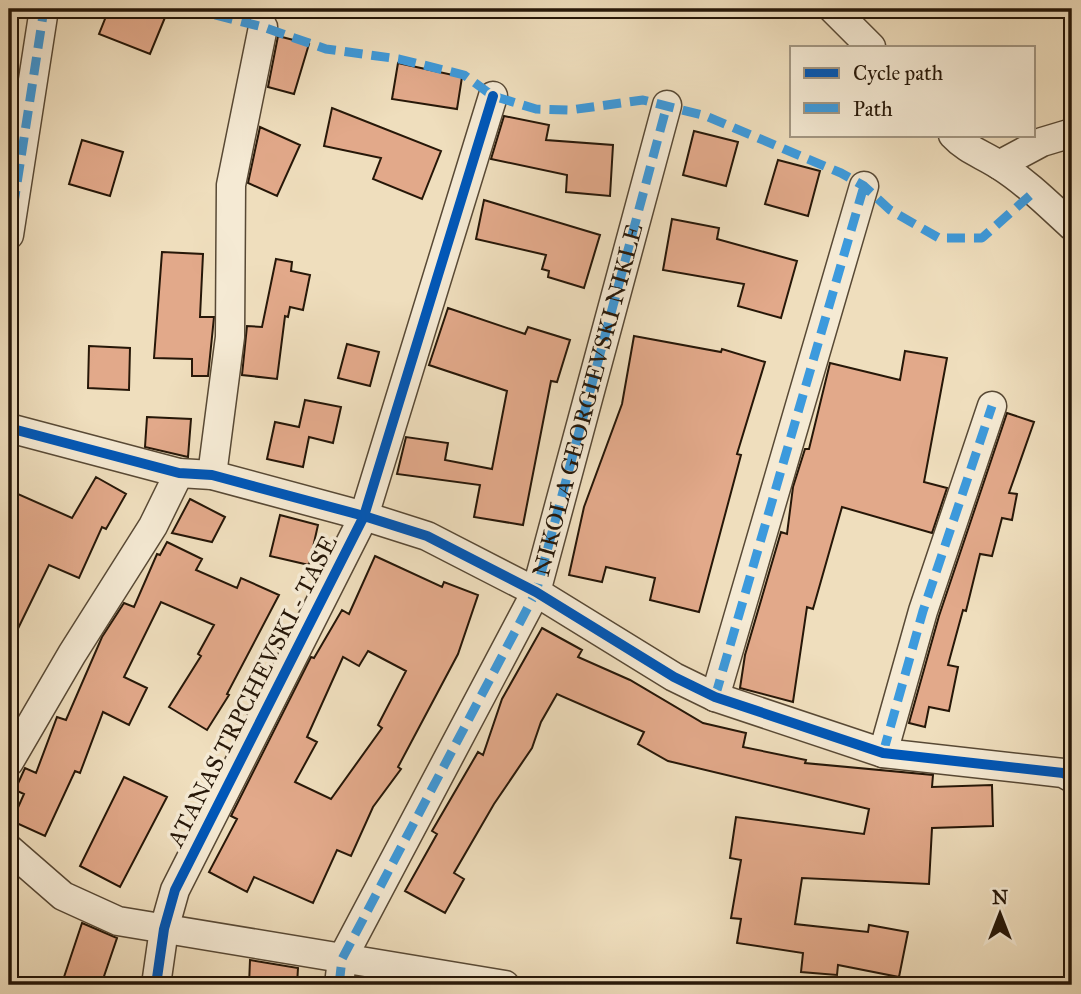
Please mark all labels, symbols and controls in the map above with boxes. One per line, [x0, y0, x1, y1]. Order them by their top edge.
legend [790, 46, 1036, 136]
text: Cycle path [853, 60, 944, 86]
text: Path [853, 96, 893, 122]
street label: NIKOLA GEORGIEVSKI NIKLE [526, 220, 649, 580]
street label: ATANAS TRPCHEVSKI - TASE [160, 530, 344, 853]
north arrow [965, 878, 1036, 948]
text: N [992, 886, 1008, 909]

